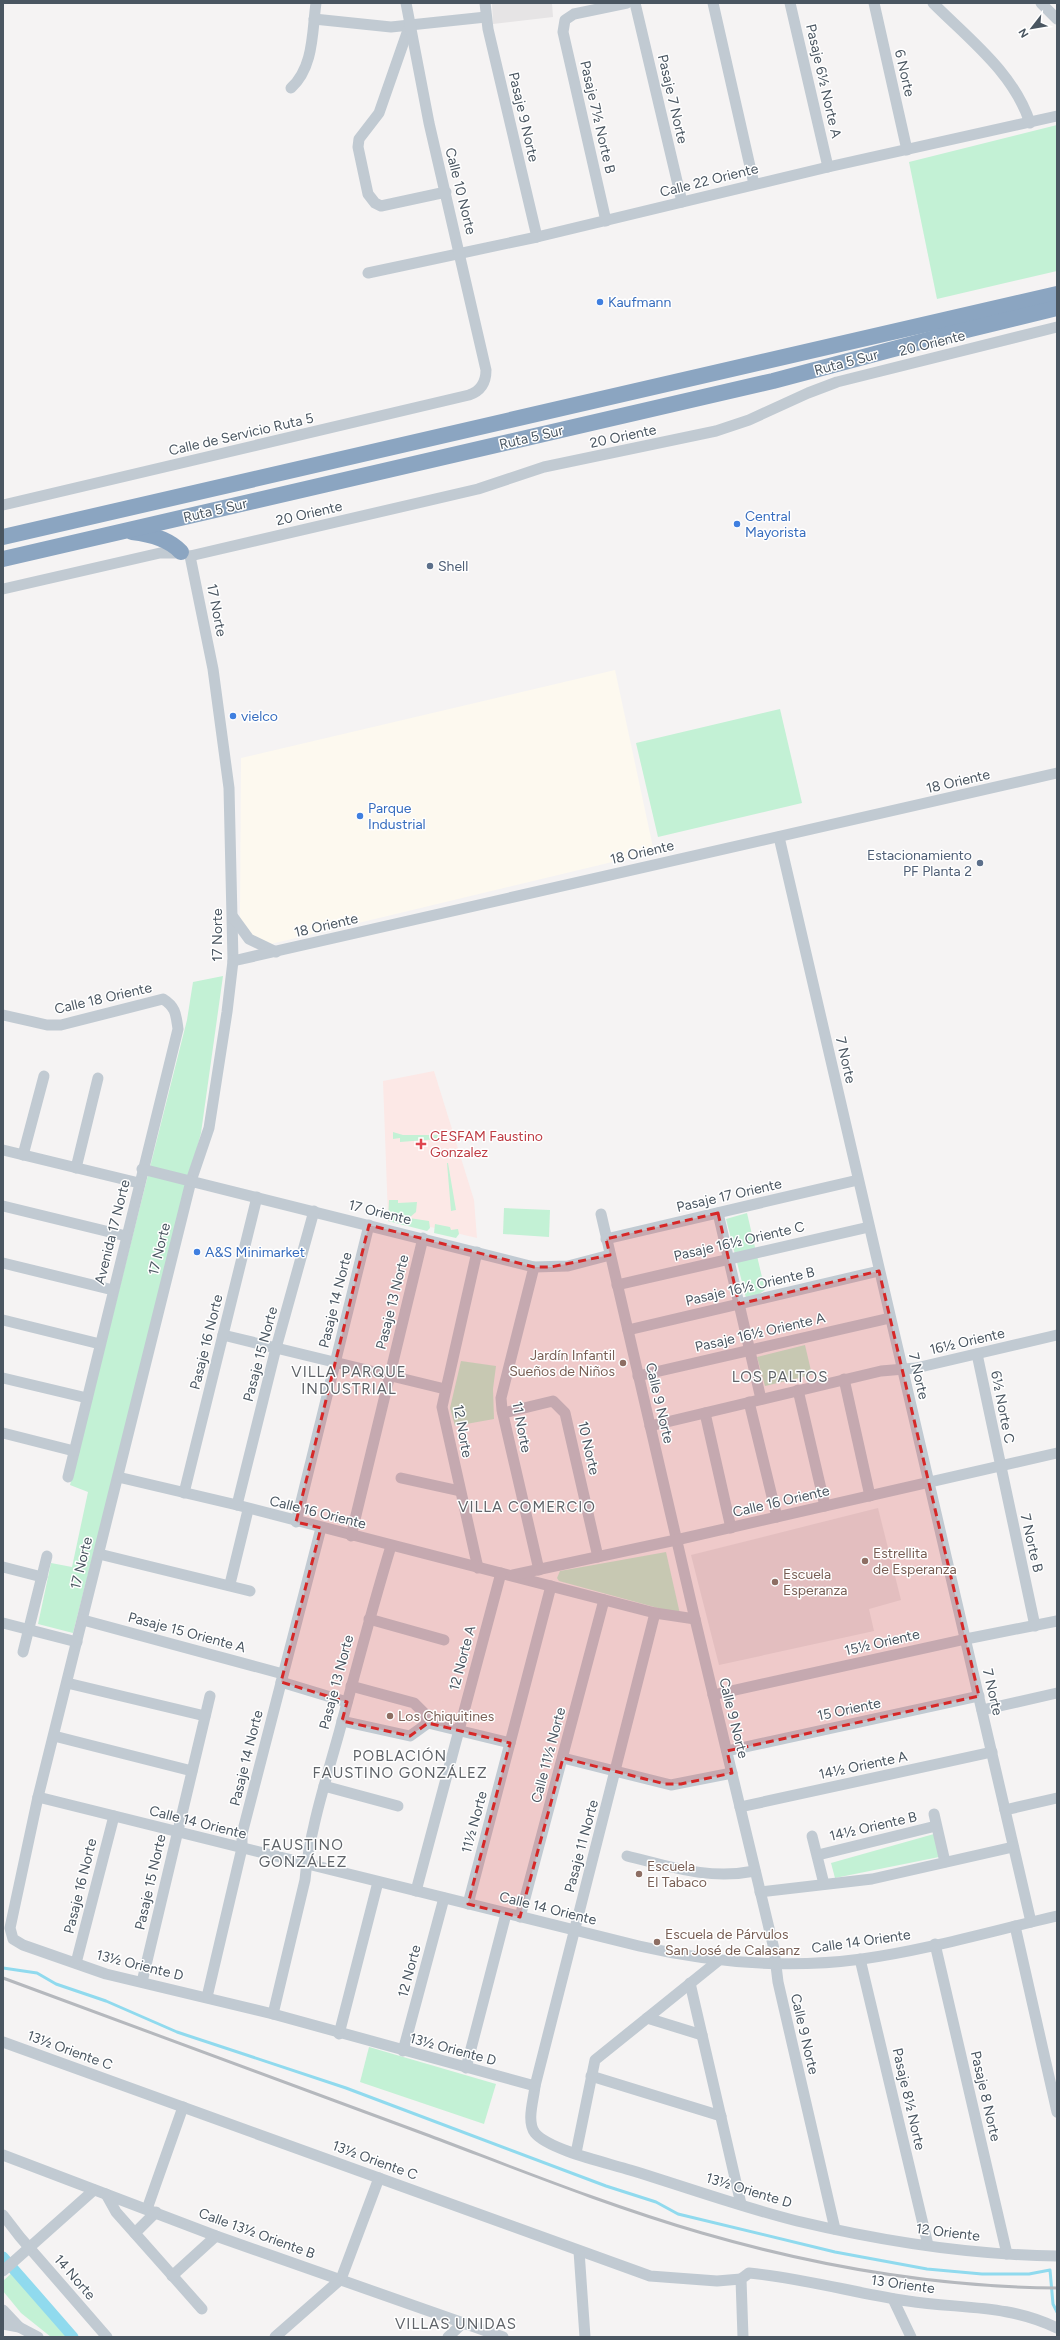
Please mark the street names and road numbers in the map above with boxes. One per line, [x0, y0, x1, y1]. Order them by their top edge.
street label: Pasaje 6½ Norte A [802, 22, 845, 140]
street label: 6 Norte [891, 48, 918, 99]
street label: Pasaje 7 Norte [654, 53, 691, 146]
street label: Pasaje 7½ Norte B [576, 59, 619, 175]
street label: Pasaje 9 Norte [505, 71, 542, 164]
street label: Calle 10 Norte [441, 146, 480, 237]
street label: Calle 22 Oriente [658, 160, 760, 201]
street label: 20 Oriente [897, 327, 967, 360]
street label: Ruta 5 Sur [812, 346, 880, 379]
street label: Calle de Servicio Ruta 5 [167, 410, 315, 459]
street label: 20 Oriente [588, 421, 658, 452]
street label: Ruta 5 Sur [497, 422, 565, 453]
street label: Ruta 5 Sur [181, 495, 249, 526]
street label: 20 Oriente [274, 498, 344, 529]
street label: 17 Norte [203, 582, 230, 638]
street label: 18 Oriente [925, 766, 992, 797]
street label: 18 Oriente [609, 837, 676, 868]
street label: 17 Norte [209, 908, 226, 962]
street label: 18 Oriente [293, 910, 360, 941]
street label: Calle 18 Oriente [53, 979, 154, 1018]
street label: 7 Norte [832, 1035, 859, 1086]
street label: Pasaje 17 Oriente [675, 1175, 784, 1216]
street label: Avenida 17 Norte [91, 1178, 134, 1286]
street label: 17 Oriente [347, 1196, 413, 1229]
street label: Pasaje 16½ Oriente C [672, 1218, 806, 1265]
street label: 17 Norte [145, 1221, 174, 1277]
street label: Pasaje 14 Norte [315, 1250, 356, 1350]
street label: Pasaje 13 Norte [372, 1253, 413, 1351]
street label: Pasaje 16½ Oriente B [684, 1263, 816, 1310]
street label: Pasaje 16 Norte [186, 1292, 227, 1391]
street label: Pasaje 15 Norte [240, 1304, 281, 1403]
street label: Pasaje 16½ Oriente A [693, 1309, 827, 1356]
street label: 16½ Oriente [928, 1325, 1007, 1358]
street label: 7 Norte [905, 1351, 932, 1402]
street label: Calle 9 Norte [642, 1361, 677, 1446]
street label: 6½ Norte C [987, 1369, 1018, 1445]
street label: 11 Norte [508, 1400, 535, 1454]
street label: 12 Norte [449, 1403, 476, 1459]
street label: 10 Norte [574, 1419, 603, 1477]
street label: Calle 16 Oriente [731, 1482, 832, 1521]
street label: Calle 16 Oriente [268, 1492, 368, 1533]
street label: 7 Norte B [1017, 1512, 1046, 1574]
street label: 17 Norte [67, 1535, 96, 1591]
street label: Pasaje 15 Oriente A [126, 1609, 248, 1656]
street label: 12 Norte A [446, 1623, 479, 1692]
street label: 15½ Oriente [843, 1626, 922, 1659]
street label: Pasaje 13 Norte [316, 1633, 357, 1731]
street label: 7 Norte [979, 1667, 1006, 1718]
street label: Calle 9 Norte [715, 1676, 752, 1761]
street label: 15 Oriente [816, 1694, 883, 1725]
street label: Calle 11½ Norte [528, 1705, 569, 1805]
street label: Pasaje 14 Norte [226, 1708, 267, 1808]
street label: 14½ Oriente A [817, 1748, 909, 1783]
street label: 11½ Norte [458, 1789, 491, 1855]
street label: Pasaje 11 Norte [561, 1798, 602, 1894]
street label: Calle 14 Oriente [147, 1802, 249, 1843]
street label: 14½ Oriente B [828, 1808, 918, 1845]
street label: Pasaje 15 Norte [131, 1832, 170, 1932]
street label: Pasaje 16 Norte [60, 1836, 101, 1935]
street label: Calle 14 Oriente [497, 1888, 599, 1929]
street label: Calle 14 Oriente [811, 1926, 912, 1957]
street label: 12 Norte [394, 1943, 425, 1999]
street label: 13½ Oriente D [95, 1946, 185, 1985]
street label: Calle 9 Norte [787, 1992, 822, 2077]
street label: 13½ Oriente C [25, 2027, 115, 2074]
street label: 13½ Oriente D [408, 2030, 498, 2069]
street label: Pasaje 8½ Norte [888, 2046, 929, 2152]
street label: Pasaje 8 Norte [967, 2049, 1004, 2143]
street label: 13½ Oriente C [330, 2137, 420, 2184]
street label: 13½ Oriente D [704, 2169, 794, 2212]
street label: Calle 13½ Oriente B [196, 2205, 317, 2262]
street label: 12 Oriente [915, 2220, 981, 2245]
street label: 14 Norte [50, 2251, 99, 2304]
street label: 13 Oriente [870, 2272, 936, 2297]

